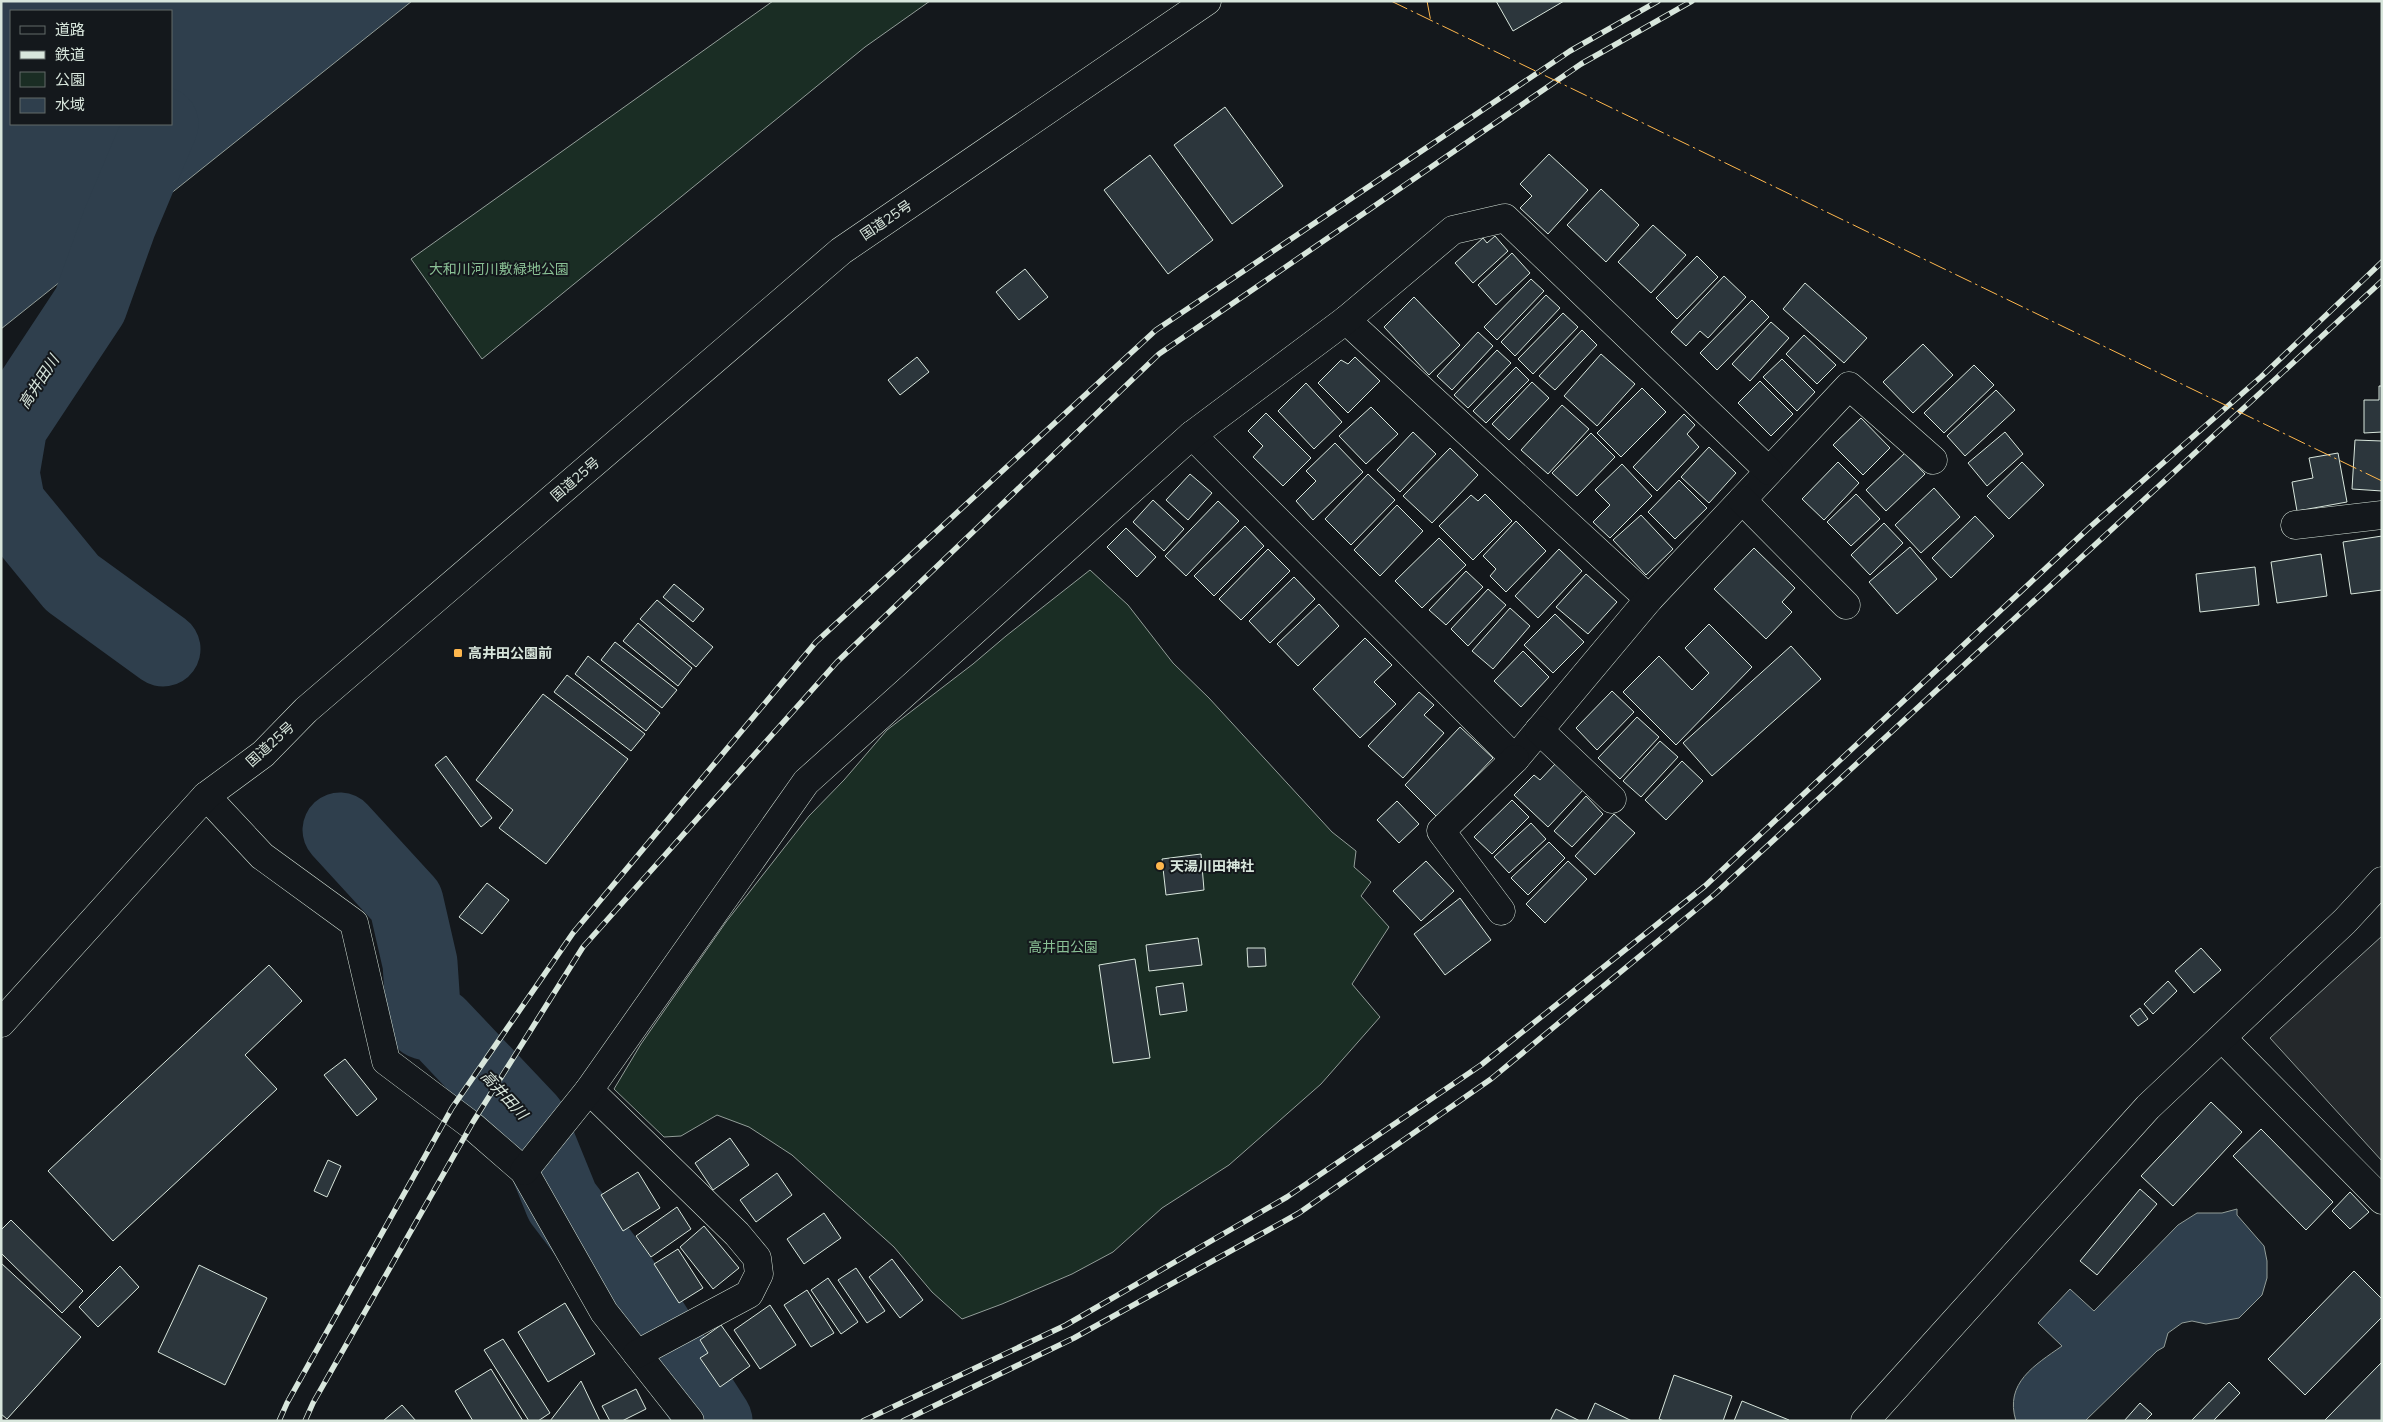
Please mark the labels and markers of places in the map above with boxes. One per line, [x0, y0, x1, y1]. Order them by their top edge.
place label: 高井田公園前 [468, 644, 552, 662]
marker: 高井田公園前 [452, 647, 464, 659]
place label: 天湯川田神社 [1170, 857, 1254, 875]
marker: 天湯川田神社 [1154, 860, 1166, 872]

